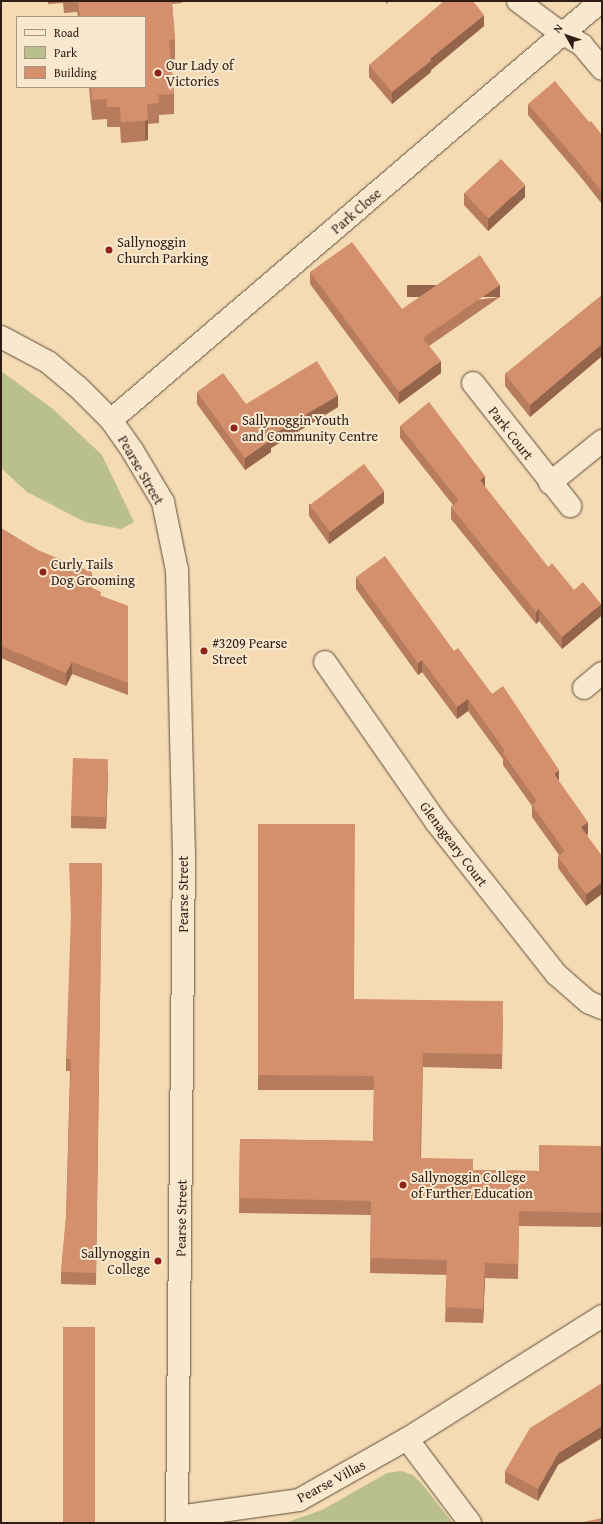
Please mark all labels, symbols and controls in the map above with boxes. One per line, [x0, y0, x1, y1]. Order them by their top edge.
legend [16, 16, 146, 88]
north arrow [547, 16, 587, 56]
text: N [549, 20, 566, 36]
text: Road [54, 24, 79, 41]
text: Park [54, 44, 77, 61]
place label: Our Lady of Victories [166, 57, 234, 90]
text: Building [54, 64, 97, 81]
marker: Our Lady of Victories [153, 68, 163, 78]
street label: Park Close [328, 185, 384, 237]
place label: Sallynoggin Church Parking [117, 234, 208, 266]
marker: Sallynoggin Church Parking [104, 245, 114, 255]
street label: Park Court [485, 403, 537, 463]
place label: Sallynoggin Youth and Community Centre [242, 412, 378, 444]
marker: Sallynoggin Youth and Community Centre [229, 423, 239, 433]
street label: Pearse Street [114, 432, 168, 508]
place label: Curly Tails Dog Grooming [51, 556, 135, 588]
marker: Curly Tails Dog Grooming [38, 567, 48, 577]
place label: #3209 Pearse Street [212, 635, 287, 668]
marker: #3209 Pearse Street [199, 646, 209, 656]
street label: Glenageary Court [417, 798, 491, 890]
street label: Pearse Street [175, 855, 191, 933]
place label: Sallynoggin College of Further Education [411, 1169, 533, 1202]
street label: Pearse Street [172, 1179, 190, 1257]
marker: Sallynoggin College of Further Education [398, 1180, 408, 1190]
place label: Sallynoggin College [81, 1245, 150, 1278]
marker: Sallynoggin College [153, 1256, 163, 1266]
street label: Pearse Villas [294, 1456, 368, 1506]

